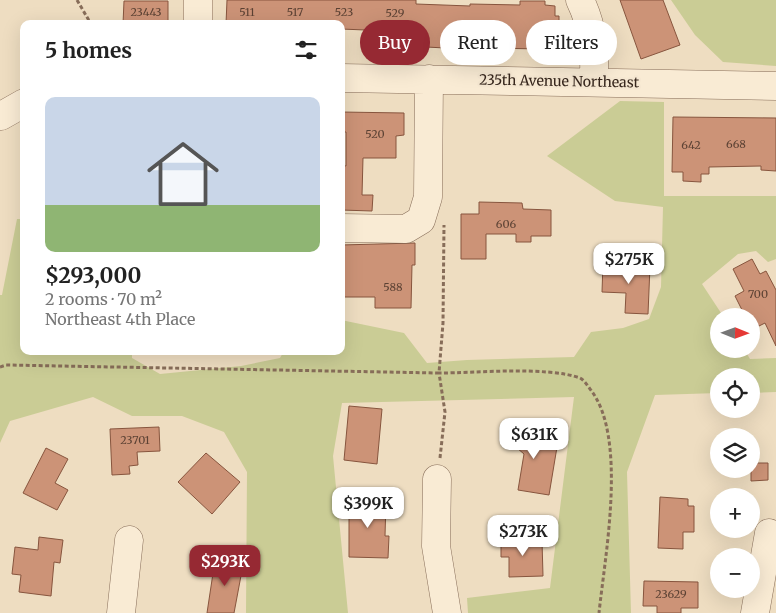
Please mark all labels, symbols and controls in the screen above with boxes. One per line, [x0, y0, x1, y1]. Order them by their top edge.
house number: 23443 [130, 5, 162, 19]
house number: 511 [239, 5, 255, 19]
house number: 517 [287, 5, 303, 19]
house number: 523 [335, 5, 353, 19]
house number: 529 [386, 6, 405, 20]
chip: Buy [360, 20, 430, 65]
chip: Rent [440, 20, 516, 65]
chip: Filters [526, 20, 617, 65]
icon: filters [292, 36, 320, 64]
text: 5 homes [45, 37, 132, 64]
street label: 235th Avenue Northeast [479, 71, 640, 91]
house number: 520 [365, 127, 385, 141]
icon: home [138, 129, 228, 219]
house number: 668 [726, 137, 746, 151]
house number: 642 [681, 138, 701, 152]
house number: 606 [496, 217, 517, 231]
pin: $275K [594, 242, 664, 285]
text: $275K [604, 249, 654, 269]
text: $293,000 [45, 262, 141, 289]
house number: 588 [383, 280, 403, 294]
house number: 700 [748, 287, 768, 301]
text: 2 rooms · 70 m² [45, 289, 162, 309]
north arrow [710, 308, 760, 358]
map controls [710, 308, 760, 598]
text: Northeast 4th Place [45, 309, 195, 329]
button: locate [710, 368, 760, 418]
pin: $631K [499, 418, 569, 460]
text: $631K [510, 424, 558, 444]
button: layers [710, 428, 760, 478]
house number: 23701 [120, 433, 150, 447]
pin: $399K [333, 486, 403, 529]
button: + [710, 488, 760, 538]
text: $399K [343, 493, 393, 513]
pin: $273K [488, 514, 558, 557]
text: $273K [498, 521, 548, 541]
pin: $293K [190, 544, 260, 587]
button: − [710, 548, 760, 598]
text: $293K [200, 551, 250, 571]
house number: 23629 [655, 587, 687, 601]

